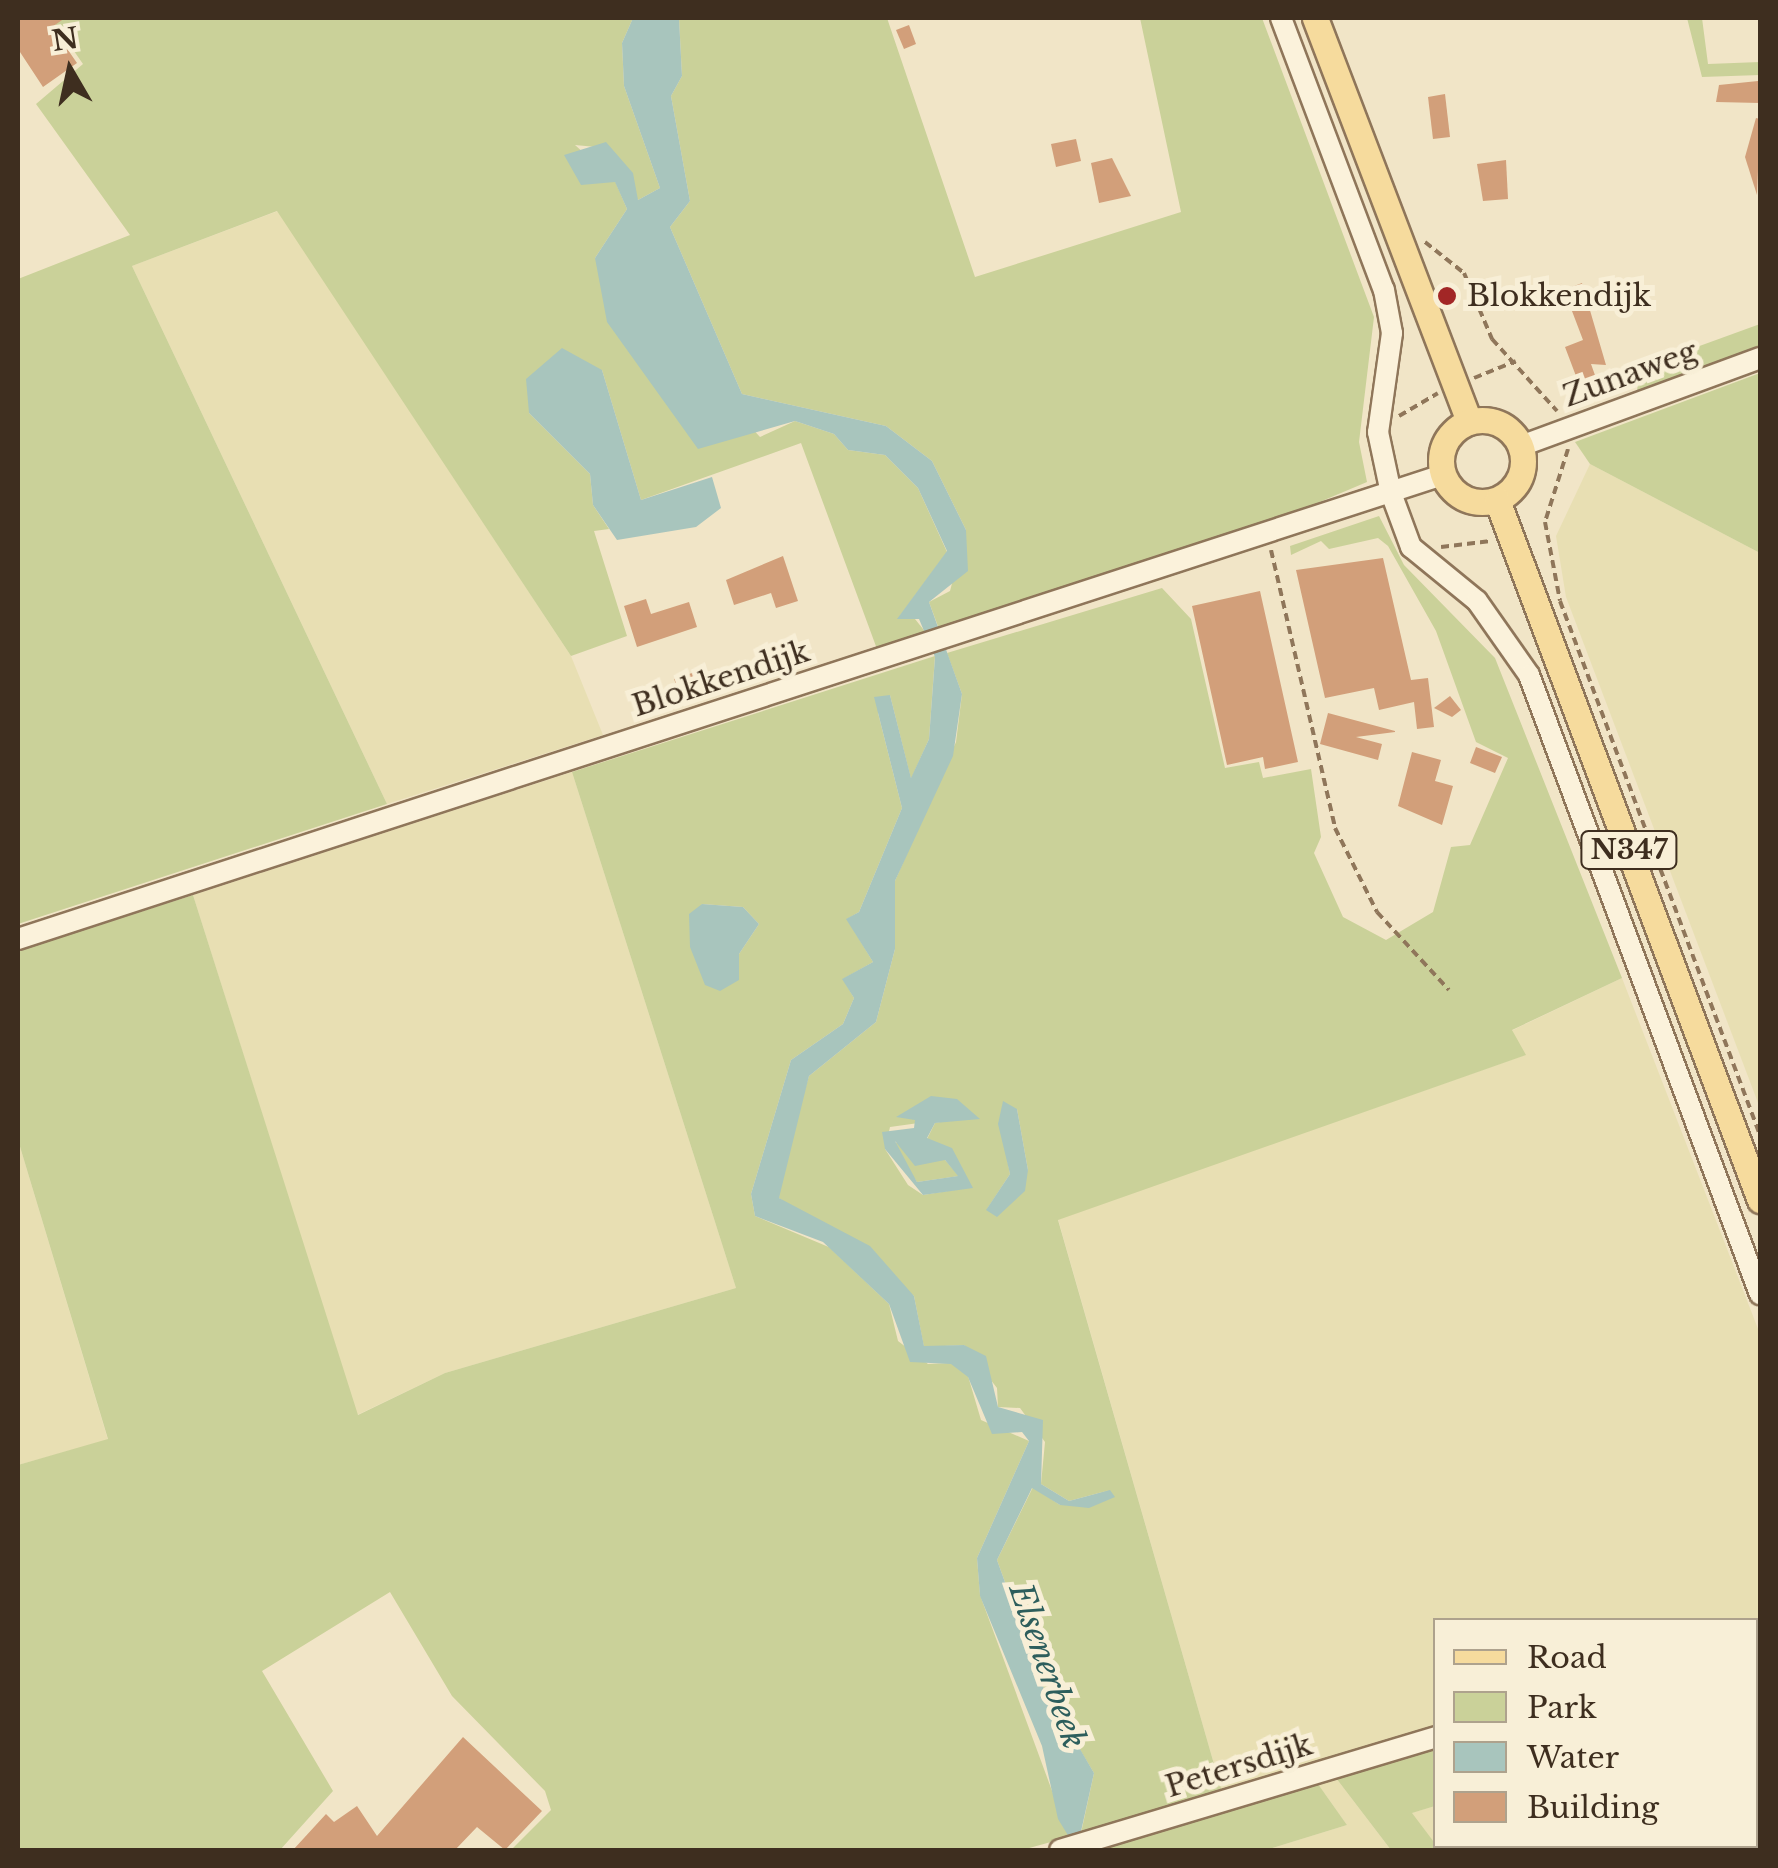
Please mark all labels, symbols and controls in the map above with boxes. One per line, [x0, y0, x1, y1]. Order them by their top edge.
north arrow [20, 20, 120, 120]
text: N [49, 21, 81, 59]
place label: Blokkendijk [1467, 278, 1651, 314]
marker: Blokkendijk [1436, 285, 1458, 307]
street label: Zunaweg [1558, 333, 1702, 415]
street label: Blokkendijk [628, 633, 814, 725]
road number: N347 [1579, 827, 1679, 873]
water label: Elsenerbeek [1001, 1578, 1093, 1754]
legend [1433, 1618, 1758, 1848]
text: Road [1527, 1639, 1607, 1676]
text: Park [1527, 1689, 1597, 1726]
street label: Petersdijk [1161, 1727, 1317, 1805]
text: Water [1527, 1739, 1619, 1776]
text: Building [1527, 1789, 1659, 1826]

